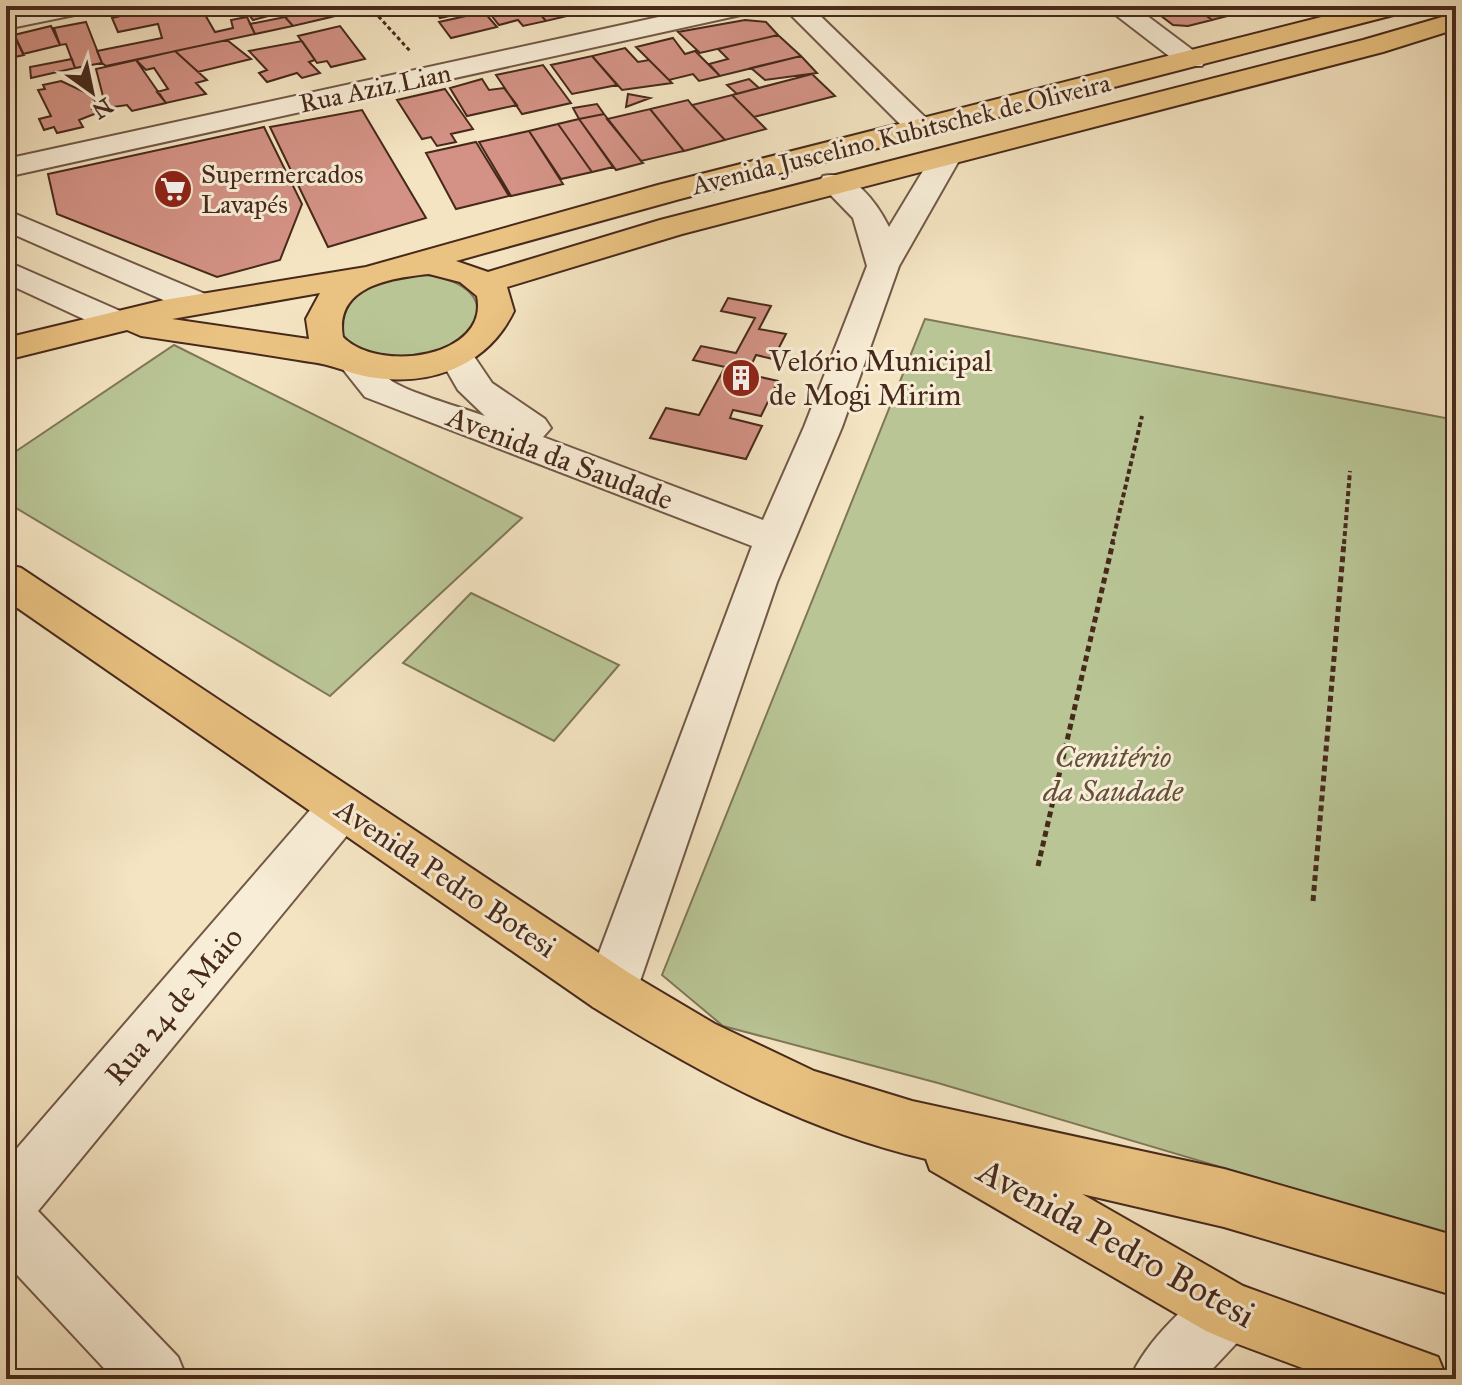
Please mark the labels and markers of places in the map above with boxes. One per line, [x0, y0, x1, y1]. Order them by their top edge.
place label: Supermercados Lavapés [201, 158, 363, 220]
supermarket icon: Supermercados Lavapés [152, 168, 194, 210]
place label: Velório Municipal de Mogi Mirim [768, 343, 993, 413]
building icon: Velório Municipal de Mogi Mirim [720, 357, 762, 399]

